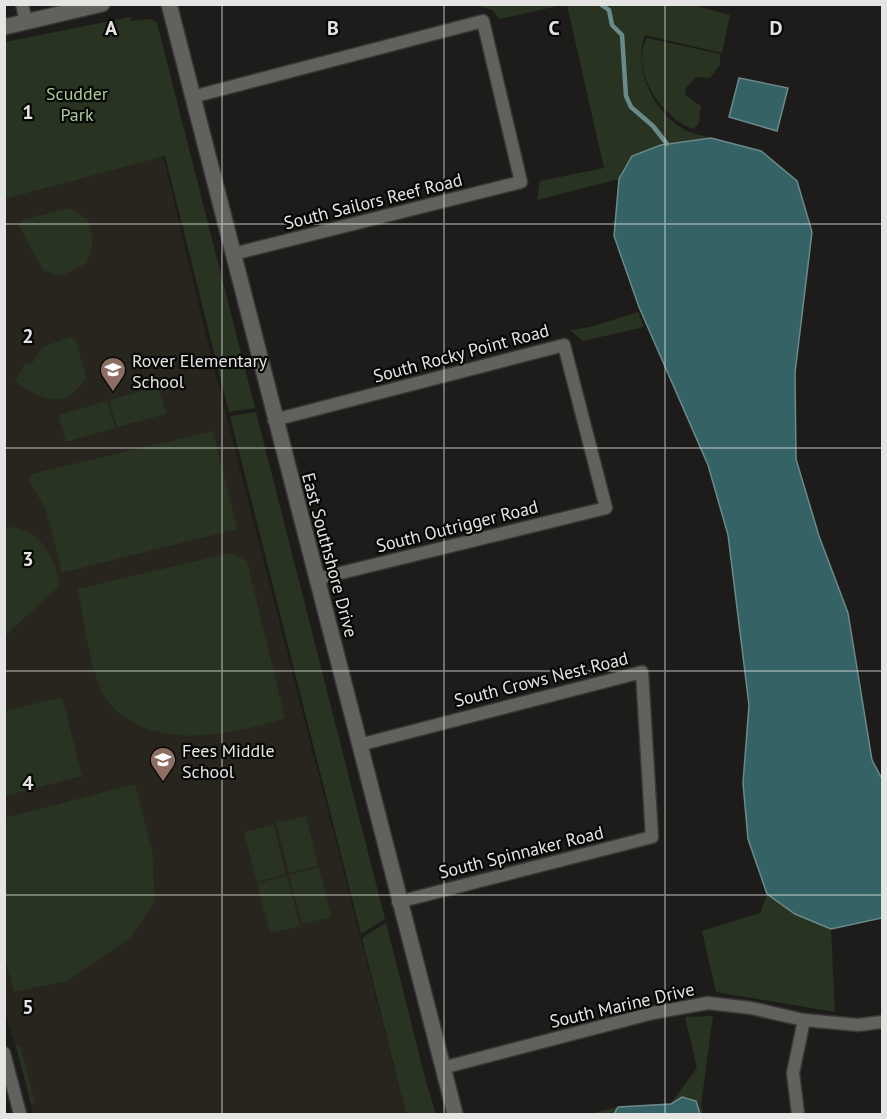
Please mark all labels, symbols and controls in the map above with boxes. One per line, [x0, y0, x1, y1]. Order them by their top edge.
text: A [105, 15, 118, 41]
text: B [327, 15, 339, 41]
text: C [548, 15, 560, 41]
text: D [770, 15, 783, 41]
park label: Scudder Park [46, 82, 108, 126]
text: 1 [22, 99, 34, 125]
street label: South Sailors Reef Road [281, 168, 465, 234]
street label: South Rocky Point Road [371, 318, 551, 388]
text: 2 [22, 323, 34, 349]
place label: Rover Elementary School [132, 349, 268, 393]
school or university icon: Rover Elementary School [98, 355, 128, 393]
street label: East Southshore Drive [297, 470, 363, 640]
street label: South Outrigger Road [374, 495, 540, 557]
text: 3 [22, 546, 34, 572]
street label: South Crows Nest Road [452, 646, 630, 712]
place label: Fees Middle School [182, 739, 275, 783]
school or university icon: Fees Middle School [148, 745, 178, 783]
text: 4 [22, 770, 34, 796]
street label: South Spinnaker Road [436, 820, 606, 884]
street label: South Marine Drive [547, 977, 697, 1033]
text: 5 [22, 994, 34, 1020]

